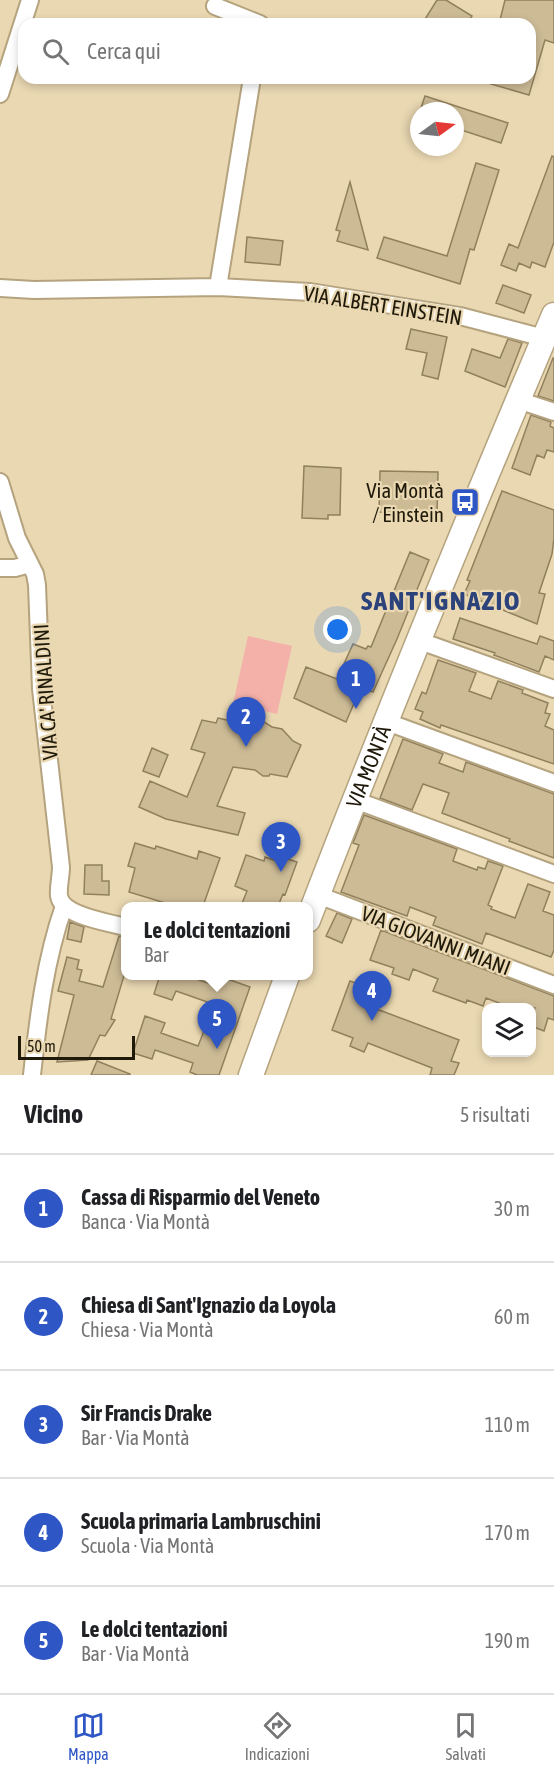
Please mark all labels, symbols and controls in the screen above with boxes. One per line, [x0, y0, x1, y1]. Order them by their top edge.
search box [18, 18, 536, 84]
icon: search [39, 35, 72, 68]
text: Cerca qui [87, 38, 161, 64]
north arrow [410, 102, 464, 156]
street label: VIA ALBERT EINSTEIN [302, 281, 464, 329]
place label: Via Montà / Einstein [366, 478, 444, 526]
bus stop icon: Via Montà / Einstein [449, 486, 481, 518]
district label: SANT'IGNAZIO [361, 585, 521, 616]
your location [323, 615, 352, 644]
street label: VIA CA' RINALDINI [28, 623, 62, 761]
pin: 1 [336, 660, 376, 709]
pin: 2 [226, 698, 266, 747]
street label: VIA MONTÀ [341, 721, 395, 811]
pin: 3 [262, 822, 300, 872]
street label: VIA GIOVANNI MIANI [358, 900, 514, 980]
popup [121, 902, 313, 980]
text: Le dolci tentazioni [144, 917, 290, 943]
text: Bar [144, 943, 168, 966]
pin: 4 [352, 972, 392, 1021]
pin: 5 [198, 1000, 236, 1049]
map controls [482, 1003, 536, 1057]
button: layers [482, 1003, 536, 1057]
scale bar [18, 1033, 135, 1060]
text: 50 m [27, 1037, 56, 1055]
text: Vicino [24, 1099, 83, 1129]
text: 5 risultati [460, 1103, 530, 1126]
text: Cassa di Risparmio del Veneto [81, 1184, 320, 1210]
text: 1 [39, 1197, 48, 1220]
text: 30 m [494, 1197, 530, 1220]
text: Banca · Via Montà [81, 1210, 210, 1233]
text: Chiesa di Sant'Ignazio da Loyola [81, 1292, 336, 1318]
text: 2 [39, 1305, 48, 1328]
text: 60 m [494, 1305, 530, 1328]
text: Chiesa · Via Montà [81, 1318, 214, 1341]
text: Sir Francis Drake [81, 1400, 212, 1426]
text: 3 [39, 1413, 48, 1436]
text: 110 m [485, 1413, 530, 1436]
text: Bar · Via Montà [81, 1426, 189, 1449]
text: Scuola primaria Lambruschini [81, 1508, 321, 1534]
text: 4 [39, 1521, 48, 1544]
text: 170 m [485, 1521, 530, 1544]
text: Scuola · Via Montà [81, 1534, 214, 1557]
text: Le dolci tentazioni [81, 1616, 228, 1642]
text: 5 [39, 1629, 48, 1652]
text: 190 m [485, 1629, 530, 1652]
text: Bar · Via Montà [81, 1642, 189, 1665]
tab: Mappa [68, 1709, 109, 1763]
tab: Indicazioni [245, 1709, 310, 1763]
tab: Salvati [446, 1709, 486, 1763]

